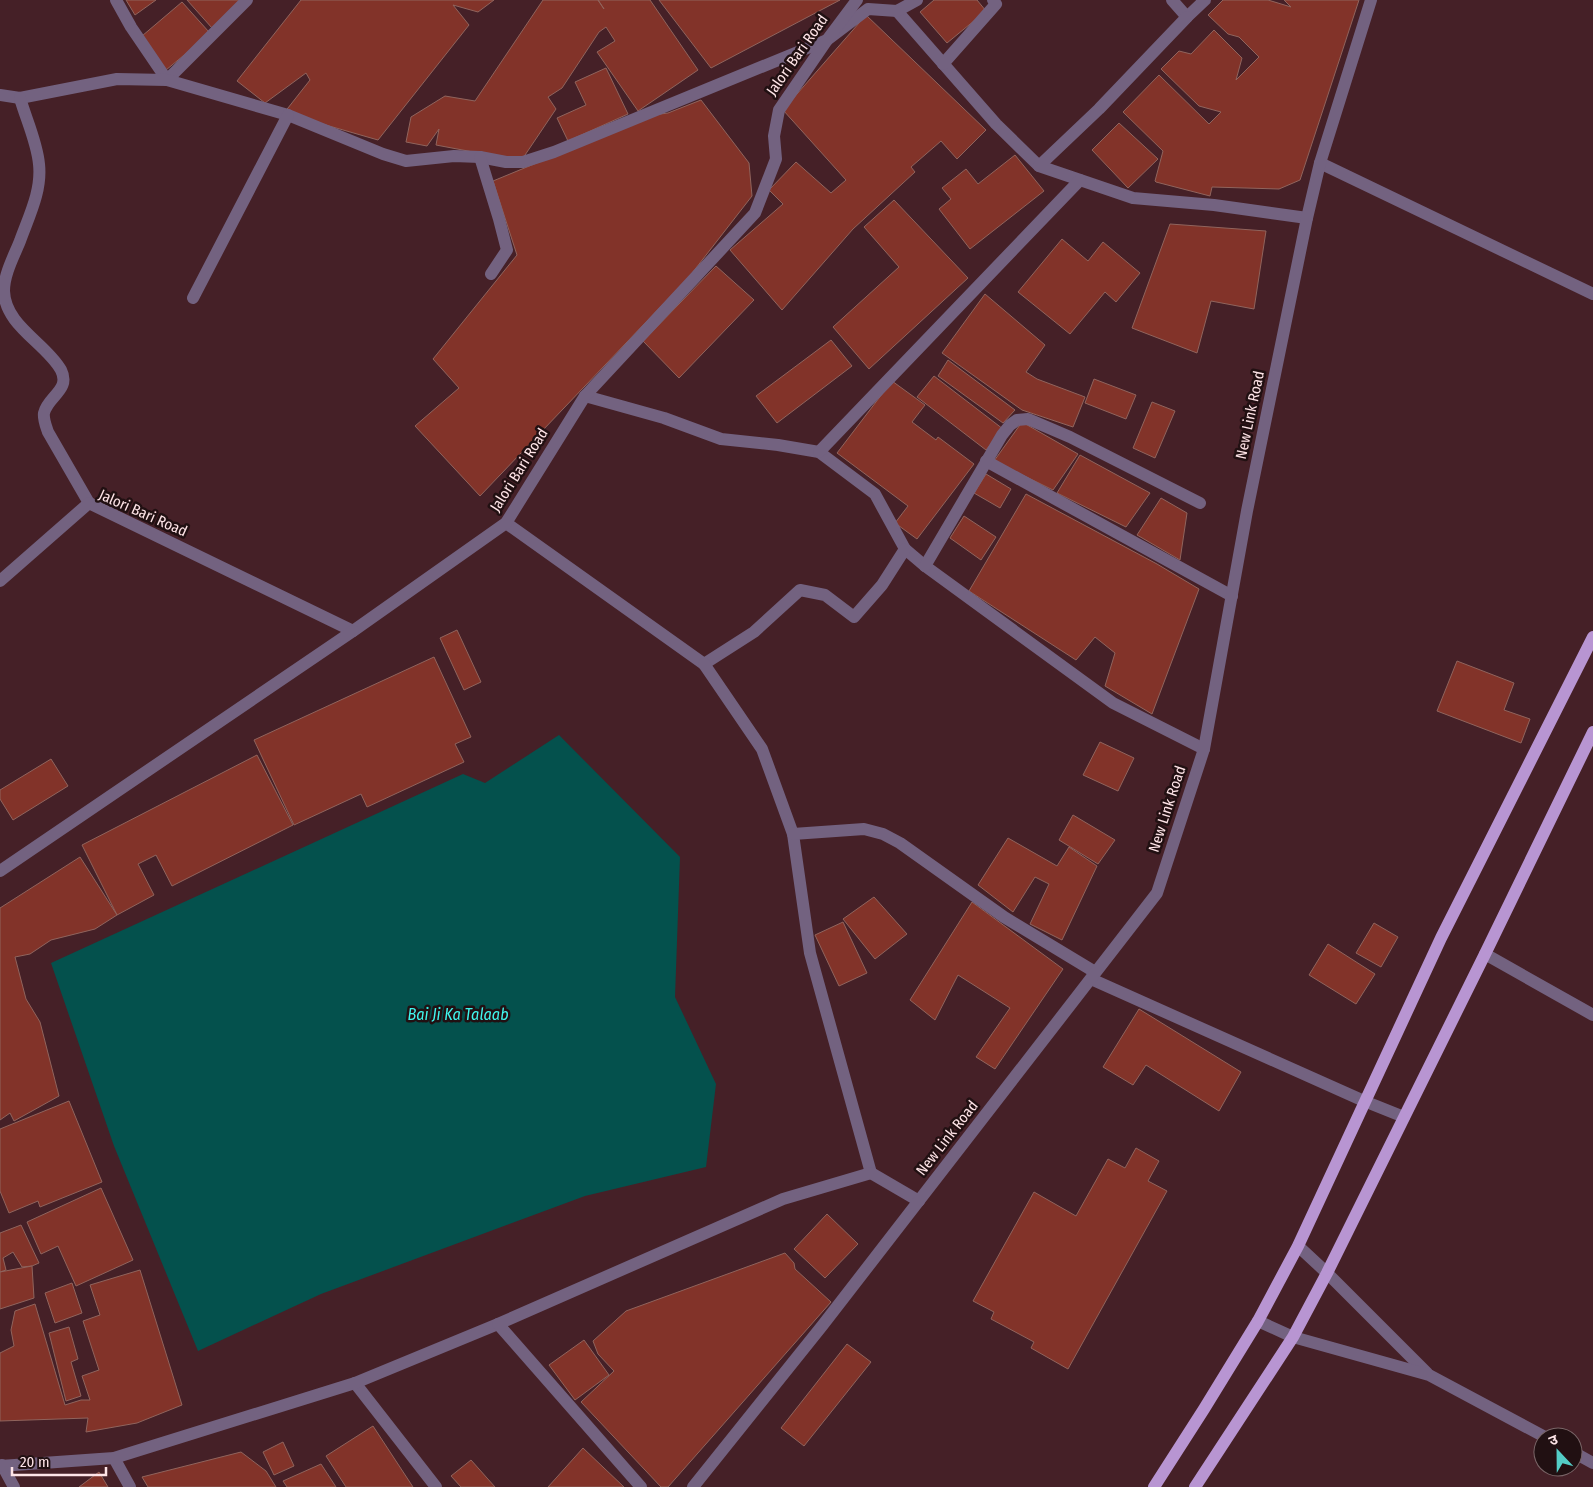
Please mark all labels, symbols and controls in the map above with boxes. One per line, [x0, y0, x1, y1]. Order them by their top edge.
street label: Jalori Bari Road [762, 11, 832, 99]
street label: New Link Road [1232, 369, 1268, 461]
street label: Jalori Bari Road [486, 425, 552, 515]
street label: Jalori Bari Road [96, 485, 190, 541]
street label: New Link Road [1145, 764, 1189, 854]
water label: Bai Ji Ka Talaab [407, 1005, 509, 1024]
street label: New Link Road [912, 1097, 982, 1179]
north arrow [1533, 1427, 1583, 1477]
text: उ [1546, 1431, 1561, 1450]
scale bar [12, 1444, 106, 1476]
text: 20 m [20, 1453, 50, 1471]

